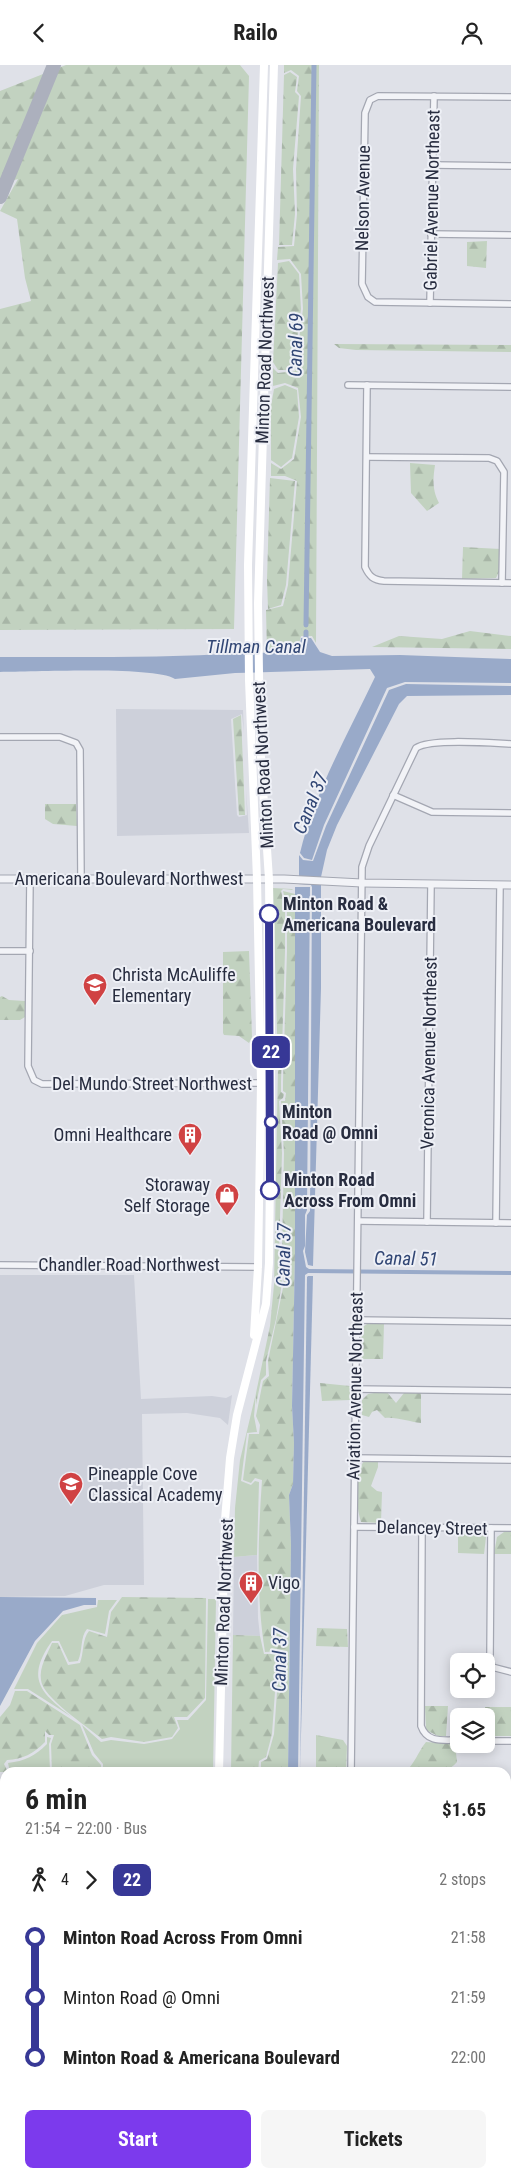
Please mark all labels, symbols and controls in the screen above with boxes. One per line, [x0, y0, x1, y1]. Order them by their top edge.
icon: back [25, 19, 53, 47]
icon: person [458, 19, 486, 47]
text: Railo [233, 20, 278, 45]
street label: Gabriel Avenue Northeast [419, 109, 444, 291]
street label: Nelson Avenue [351, 145, 374, 251]
street label: Minton Road Northwest [251, 276, 278, 444]
water label: Canal 69 [283, 313, 308, 377]
water label: Tillman Canal [206, 635, 307, 658]
street label: Minton Road Northwest [248, 681, 277, 849]
water label: Canal 37 [288, 768, 333, 837]
street label: Americana Boulevard Northwest [15, 868, 243, 889]
place label: Minton Road & Americana Boulevard [283, 893, 436, 935]
marker: Minton Road & Americana Boulevard [259, 904, 279, 924]
street label: Veronica Avenue Northeast [416, 956, 441, 1150]
place label: Christa McAuliffe Elementary [112, 964, 236, 1006]
school or university icon: Christa McAuliffe Elementary [82, 972, 108, 1006]
line badge: 22 [248, 1036, 294, 1068]
text: 22 [262, 1041, 280, 1062]
street label: Del Mundo Street Northwest [52, 1073, 252, 1094]
place label: Minton Road @ Omni [282, 1101, 378, 1143]
marker: Minton Road @ Omni [264, 1115, 278, 1129]
building icon: Omni Healthcare [177, 1122, 203, 1156]
place label: Omni Healthcare [54, 1124, 172, 1145]
place label: Minton Road Across From Omni [284, 1169, 416, 1211]
place label: Storaway Self Storage [124, 1174, 210, 1216]
marker: Minton Road Across From Omni [260, 1180, 280, 1200]
shop icon: Storaway Self Storage [214, 1182, 240, 1216]
water label: Canal 37 [271, 1222, 296, 1287]
water label: Canal 51 [374, 1246, 438, 1271]
street label: Chandler Road Northwest [38, 1254, 220, 1275]
street label: Aviation Avenue Northeast [342, 1292, 367, 1480]
place label: Pineapple Cove Classical Academy [88, 1463, 223, 1505]
school or university icon: Pineapple Cove Classical Academy [58, 1471, 84, 1505]
street label: Delancey Street [377, 1516, 488, 1539]
street label: Minton Road Northwest [210, 1518, 237, 1686]
building icon: Vigo [238, 1570, 264, 1604]
place label: Vigo [268, 1572, 300, 1593]
water label: Canal 37 [267, 1627, 292, 1692]
map controls [450, 1653, 495, 1753]
button: locate [450, 1653, 495, 1698]
button: layers [450, 1708, 495, 1753]
text: 6 min [25, 1783, 87, 1816]
text: $1.65 [442, 1798, 486, 1821]
text: 21:54 – 22:00 · Bus [25, 1819, 147, 1838]
icon: walk [25, 1866, 53, 1894]
icon: forward [77, 1866, 105, 1894]
text: 22 [123, 1869, 141, 1890]
text: 4 [61, 1870, 69, 1889]
text: 2 stops [439, 1870, 486, 1889]
text: Minton Road Across From Omni [63, 1926, 303, 1949]
text: 21:58 [451, 1928, 486, 1947]
text: Minton Road @ Omni [63, 1986, 220, 2009]
text: 21:59 [451, 1988, 486, 2007]
text: Minton Road & Americana Boulevard [63, 2046, 340, 2069]
text: 22:00 [451, 2048, 486, 2067]
button: Start [25, 2110, 251, 2168]
button: Tickets [261, 2110, 486, 2168]

